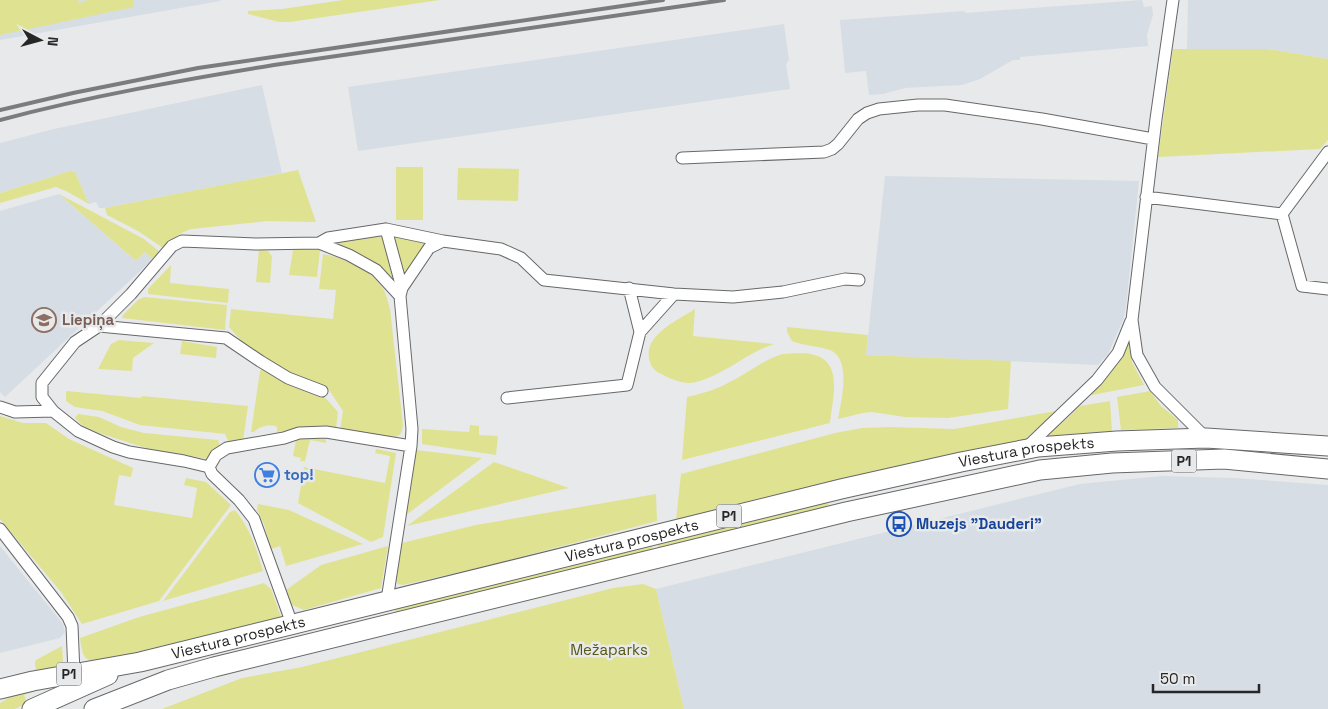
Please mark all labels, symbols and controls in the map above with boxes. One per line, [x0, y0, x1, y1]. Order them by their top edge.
north arrow [15, 15, 65, 65]
text: N [43, 36, 62, 47]
school or university icon: Liepiņa [31, 307, 57, 333]
place label: Liepiņa [62, 310, 115, 330]
street label: Viestura prospekts [957, 433, 1095, 471]
road number: P1 [1172, 450, 1196, 472]
supermarket icon: top! [254, 462, 280, 488]
place label: top! [284, 465, 314, 484]
road number: P1 [716, 504, 742, 528]
bus stop icon: Muzejs "Dauderi" [886, 511, 912, 537]
street label: Viestura prospekts [563, 514, 701, 566]
place label: Muzejs "Dauderi" [916, 514, 1042, 533]
street label: Viestura prospekts [169, 612, 307, 663]
park label: Mežaparks [570, 640, 648, 659]
road number: P1 [56, 662, 82, 686]
scale bar [1153, 662, 1259, 694]
text: 50 m [1160, 669, 1195, 688]

